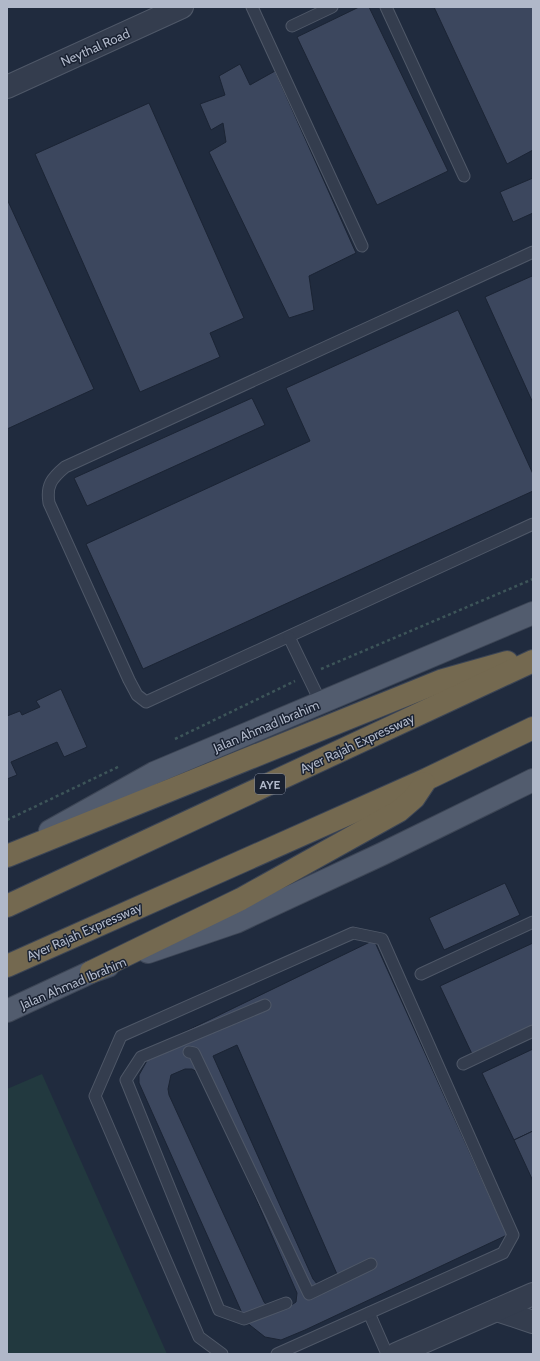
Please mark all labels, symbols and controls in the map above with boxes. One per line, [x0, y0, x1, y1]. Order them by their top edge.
street label: Neythal Road [58, 25, 132, 69]
street label: Jalan Ahmad Ibrahim [210, 696, 321, 756]
street label: Ayer Rajah Expressway [297, 709, 418, 777]
road number: AYE [255, 774, 285, 794]
street label: Ayer Rajah Expressway [24, 898, 145, 965]
street label: Jalan Ahmad Ibrahim [17, 953, 128, 1013]

